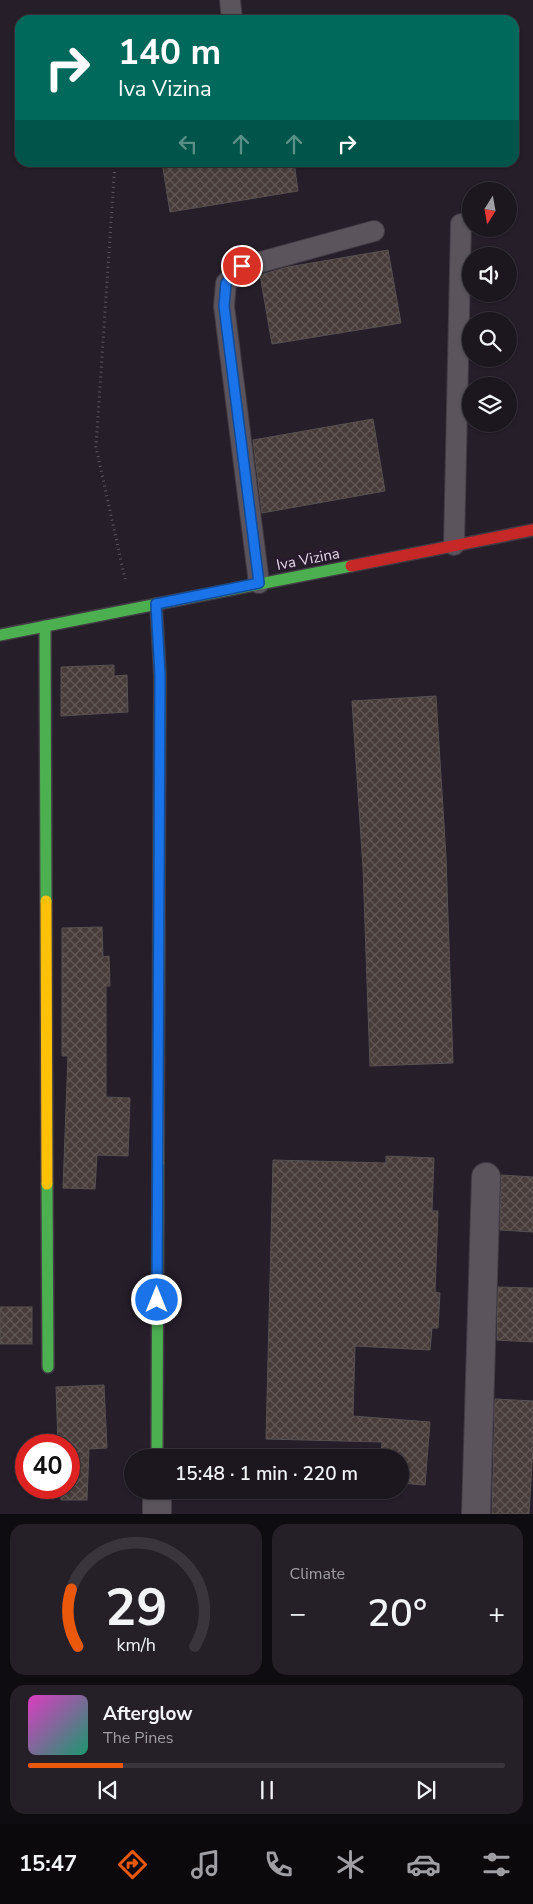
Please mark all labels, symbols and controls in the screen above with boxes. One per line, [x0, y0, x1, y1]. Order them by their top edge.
text: 140 m [118, 29, 221, 76]
icon: right [35, 35, 100, 100]
text: Iva Vizina [118, 74, 212, 104]
icon: left [174, 130, 202, 158]
icon: ahead [227, 130, 255, 158]
icon: ahead [280, 130, 308, 158]
icon: right [333, 130, 361, 158]
north arrow [462, 182, 518, 238]
map controls [462, 182, 517, 432]
pin [221, 245, 263, 287]
button: sound [462, 247, 517, 302]
icon: arrive [228, 252, 256, 280]
button: search [462, 312, 517, 367]
button: layers [462, 377, 517, 432]
street label: Iva Vizina [275, 543, 341, 575]
position arrow [130, 1273, 182, 1325]
speed limit sign: 40 [15, 1434, 80, 1499]
text: 15:48 · 1 min · 220 m [175, 1461, 358, 1487]
text: Climate [290, 1563, 345, 1585]
text: 29 [105, 1572, 167, 1643]
text: 20° [367, 1588, 427, 1639]
text: − [290, 1595, 306, 1633]
text: + [488, 1595, 505, 1633]
text: km/h [116, 1633, 155, 1657]
text: Afterglow [103, 1701, 193, 1727]
text: The Pines [103, 1727, 173, 1749]
icon: previous [94, 1776, 122, 1804]
icon: pause [253, 1776, 281, 1804]
icon: next [412, 1776, 440, 1804]
icon: directions [115, 1847, 150, 1882]
icon: music [188, 1847, 223, 1882]
icon: phone [261, 1847, 296, 1882]
icon: climate [333, 1847, 368, 1882]
icon: car [406, 1847, 441, 1882]
icon: filters [479, 1847, 514, 1882]
text: 15:47 [19, 1849, 77, 1879]

